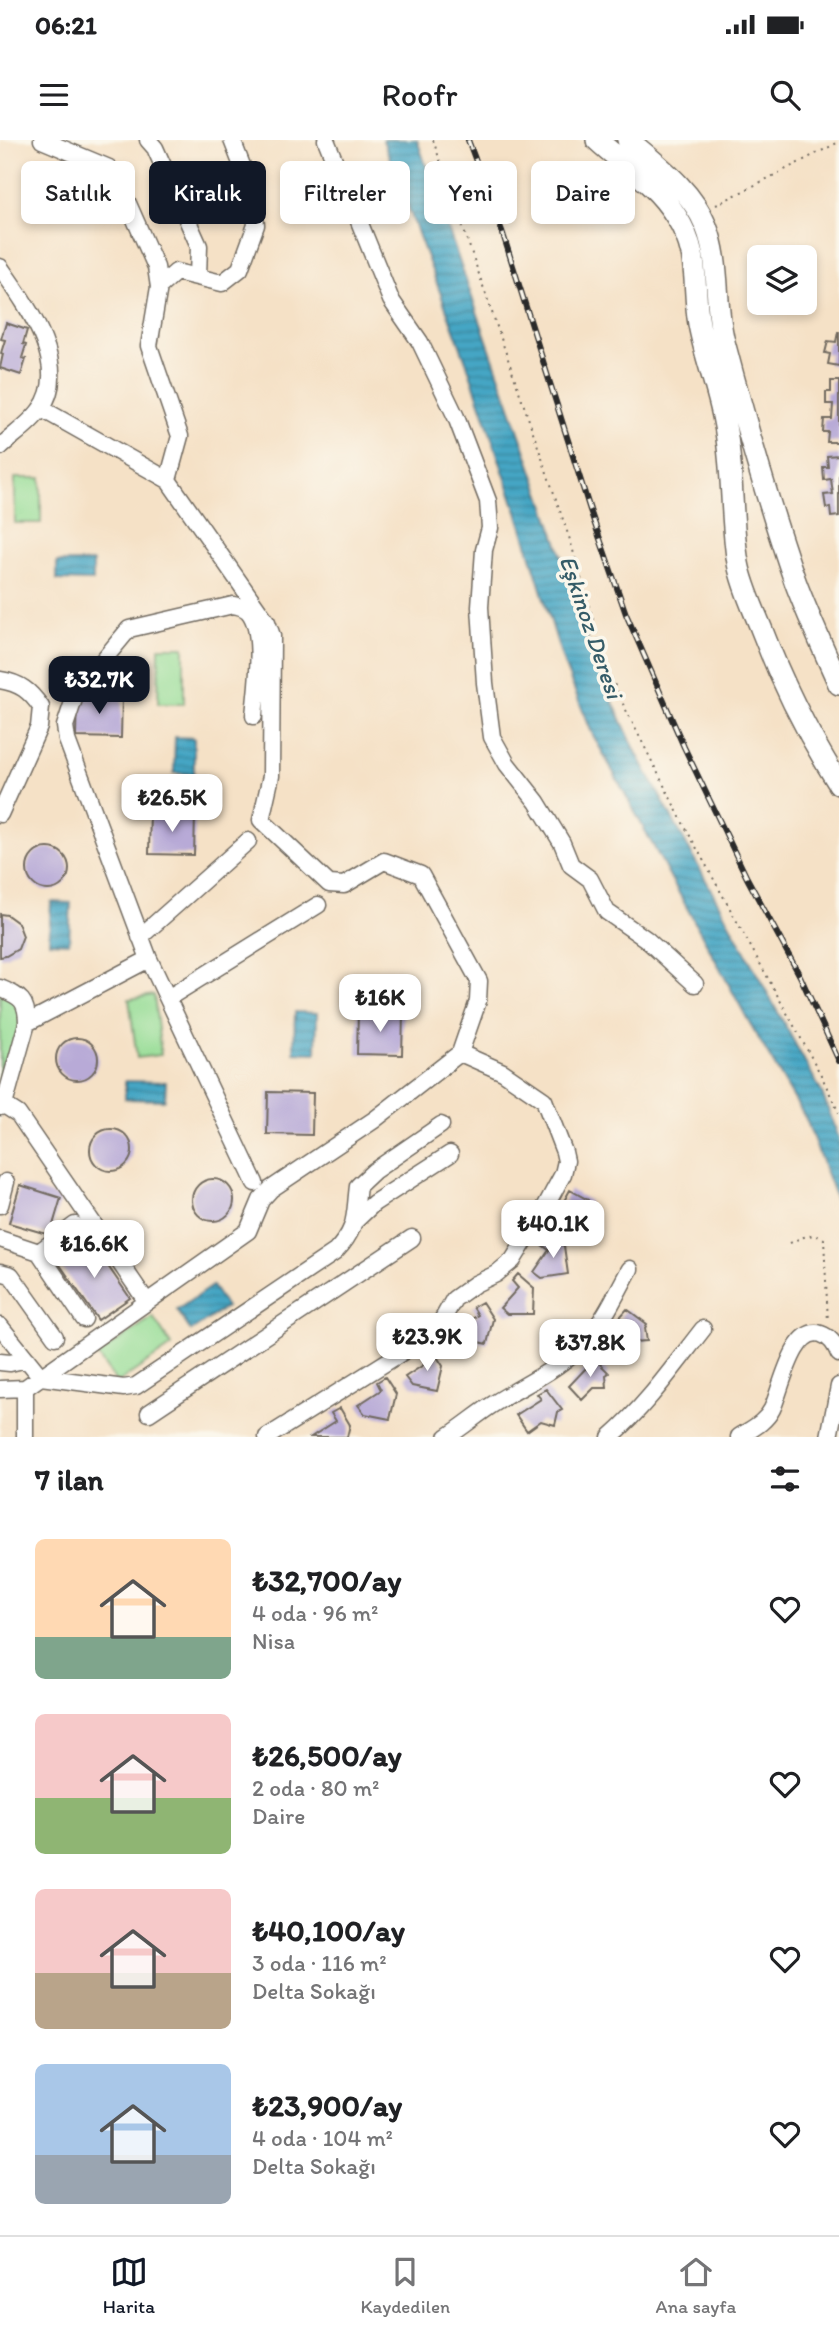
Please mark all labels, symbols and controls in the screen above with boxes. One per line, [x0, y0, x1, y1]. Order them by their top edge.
text: 06:21 [35, 9, 97, 41]
icon: menu [35, 76, 73, 114]
text: Roofr [382, 76, 457, 114]
icon: search [766, 76, 804, 114]
chip: Satılık [21, 161, 135, 224]
chip: Kiralık [149, 161, 266, 224]
chip: Filtreler [280, 161, 410, 224]
chip: Yeni [424, 161, 517, 224]
chip: Daire [531, 161, 635, 224]
map controls [747, 245, 817, 315]
button: layers [747, 245, 817, 315]
water label: Eşkinoz Deresi [553, 552, 630, 705]
pin: ₺32.7K [42, 656, 156, 716]
text: ₺32.7K [65, 665, 133, 693]
pin: ₺26.5K [115, 774, 229, 834]
text: ₺26.5K [137, 783, 207, 811]
pin: ₺16K [339, 974, 421, 1034]
text: ₺16K [355, 983, 405, 1011]
pin: ₺40.1K [496, 1200, 610, 1260]
text: ₺40.1K [517, 1209, 589, 1237]
pin: ₺16.6K [37, 1220, 151, 1280]
text: ₺16.6K [60, 1229, 128, 1257]
pin: ₺23.9K [370, 1314, 484, 1373]
pin: ₺37.8K [533, 1320, 647, 1379]
text: ₺23.9K [392, 1322, 462, 1350]
text: ₺37.8K [555, 1328, 625, 1356]
icon: filters [766, 1460, 804, 1498]
text: 7 ilan [35, 1461, 104, 1498]
text: ₺32,700/ay [252, 1562, 401, 1599]
icon: home [91, 1567, 175, 1651]
icon: heart [766, 1590, 804, 1628]
text: 4 oda · 96 m² [252, 1599, 379, 1627]
text: Nisa [252, 1627, 295, 1655]
text: ₺26,500/ay [252, 1737, 402, 1774]
icon: home [91, 1742, 175, 1826]
icon: heart [766, 1765, 804, 1803]
text: 2 oda · 80 m² [252, 1774, 379, 1802]
text: Daire [252, 1802, 305, 1830]
text: ₺40,100/ay [252, 1912, 405, 1949]
icon: home [91, 1917, 175, 2001]
icon: heart [766, 1940, 804, 1978]
text: 3 oda · 116 m² [252, 1949, 387, 1977]
text: Delta Sokağı [252, 1977, 376, 2005]
text: ₺23,900/ay [252, 2087, 402, 2124]
icon: home [91, 2092, 175, 2176]
icon: heart [766, 2115, 804, 2153]
text: 4 oda · 104 m² [252, 2124, 393, 2152]
text: Delta Sokağı [252, 2152, 376, 2180]
tab: Harita [103, 2253, 155, 2318]
tab: Kaydedilen [360, 2253, 450, 2318]
tab: Ana sayfa [655, 2253, 736, 2318]

